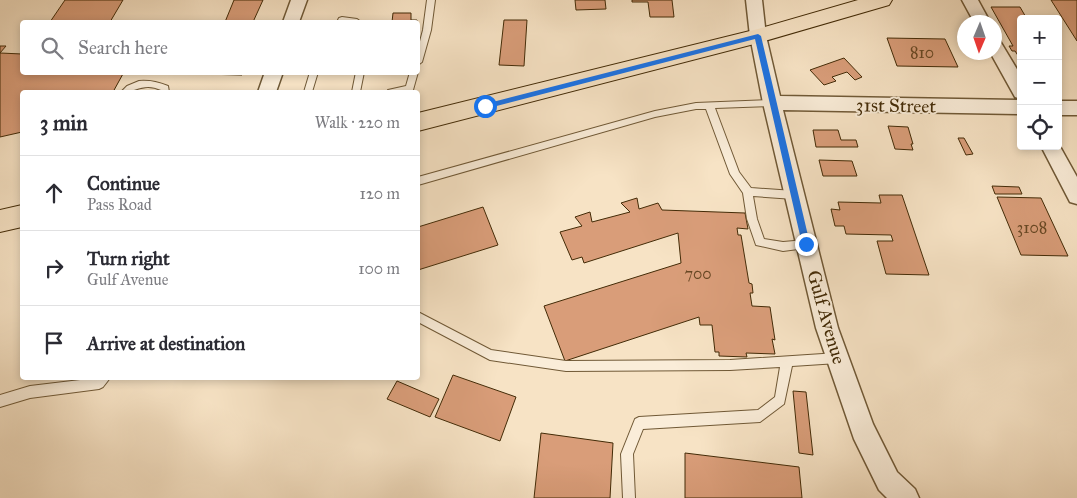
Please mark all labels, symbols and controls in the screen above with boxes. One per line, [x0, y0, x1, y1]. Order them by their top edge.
north arrow [957, 15, 1002, 60]
map controls [1017, 15, 1062, 150]
button: + [1017, 15, 1062, 60]
search box [20, 20, 420, 75]
icon: search [38, 34, 66, 62]
text: Search here [78, 36, 168, 59]
house number: 810 [910, 43, 934, 62]
button: − [1017, 60, 1062, 105]
street label: 31st Street [856, 93, 936, 118]
route start [474, 95, 497, 118]
button: locate [1017, 105, 1062, 150]
text: 3 min [40, 110, 88, 136]
text: Walk · 220 m [315, 113, 400, 132]
text: Continue [87, 172, 160, 195]
icon: ahead [40, 179, 68, 207]
text: 120 m [360, 184, 400, 203]
text: Pass Road [87, 195, 152, 214]
house number: 3108 [1017, 218, 1047, 237]
route end [795, 233, 818, 256]
text: Turn right [87, 247, 170, 270]
icon: right [40, 254, 68, 282]
text: 100 m [358, 259, 400, 278]
house number: 700 [684, 264, 712, 283]
street label: Gulf Avenue [802, 267, 851, 367]
text: Gulf Avenue [87, 270, 168, 289]
icon: arrive [40, 329, 68, 357]
text: Arrive at destination [87, 332, 245, 355]

